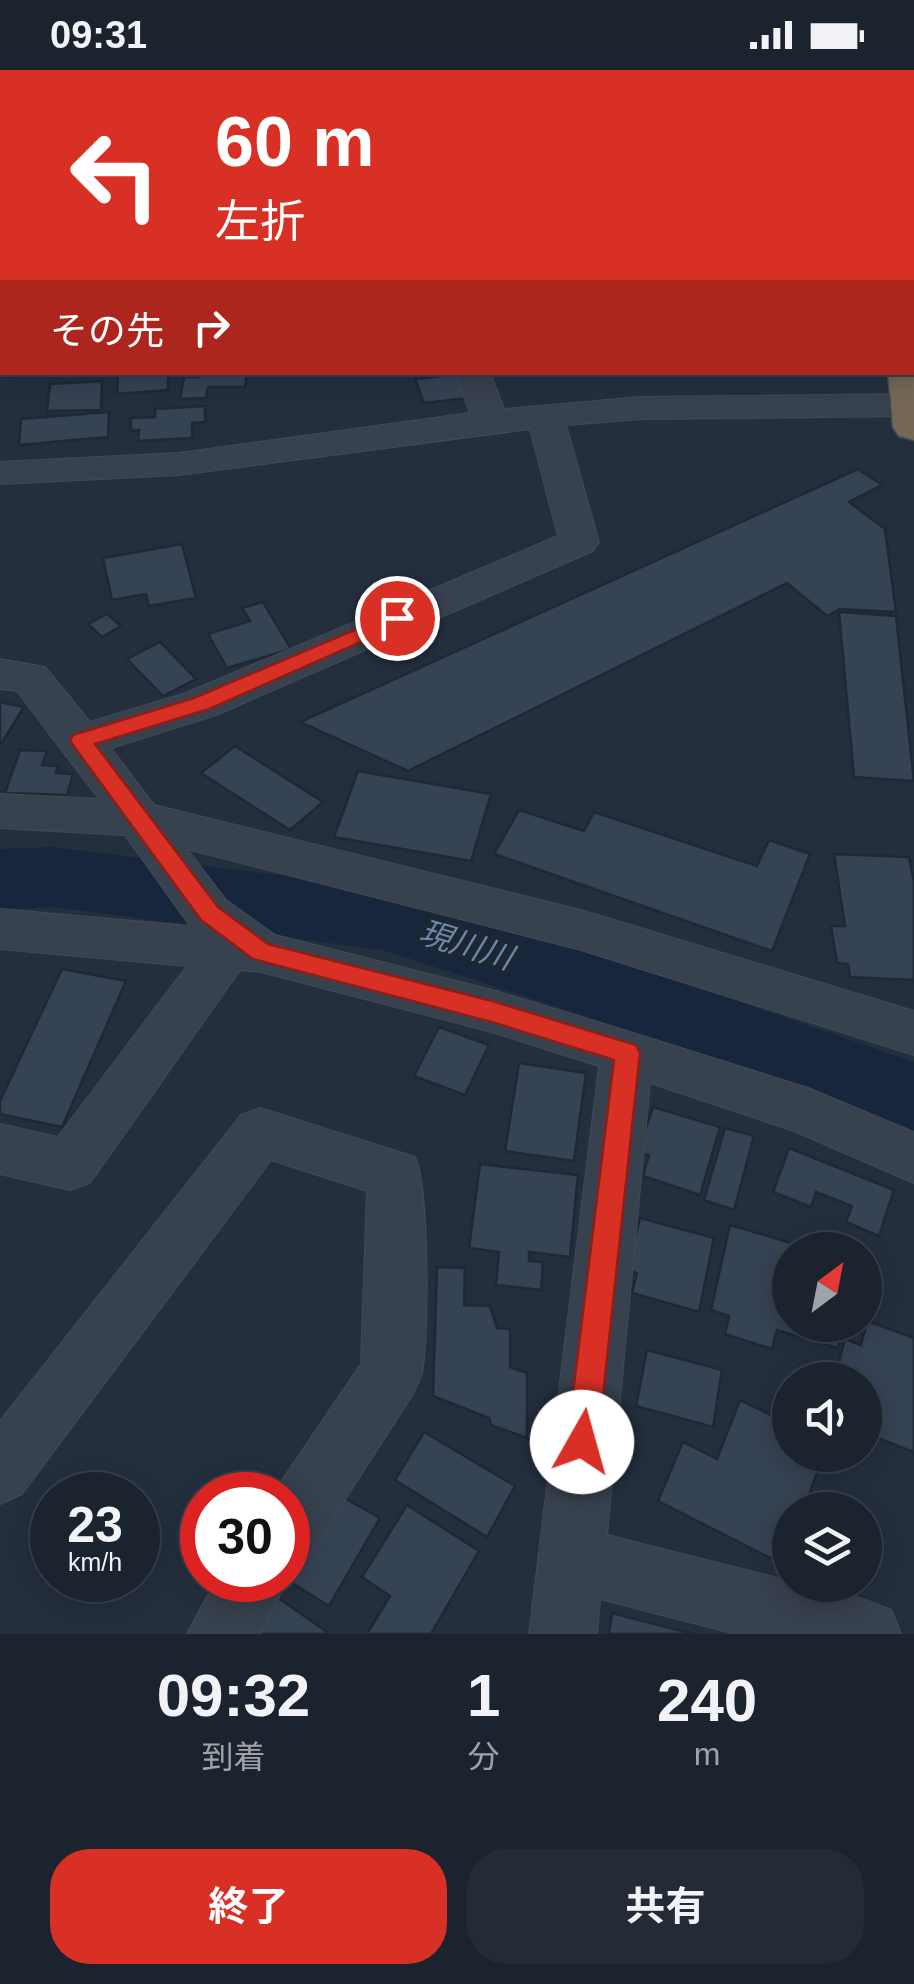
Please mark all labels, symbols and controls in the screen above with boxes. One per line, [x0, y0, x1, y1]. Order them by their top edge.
text: 09:31 [50, 14, 147, 56]
text: 60 m [215, 103, 375, 181]
icon: left [50, 110, 180, 240]
text: 左折 [215, 196, 305, 247]
icon: right [184, 300, 239, 355]
text: その先 [50, 310, 164, 352]
pin [355, 576, 440, 661]
icon: arrive [370, 591, 425, 646]
water label: 現川川 [415, 914, 520, 977]
north arrow [772, 1232, 882, 1342]
map controls [772, 1232, 882, 1602]
button: sound [772, 1362, 882, 1472]
position arrow [530, 1390, 634, 1494]
speed limit sign: 30 [180, 1472, 310, 1602]
button: layers [772, 1492, 882, 1602]
text: 23 [67, 1497, 123, 1553]
text: km/h [68, 1548, 122, 1576]
text: 09:32 [157, 1662, 310, 1729]
text: 1 [467, 1662, 500, 1729]
text: 240 [657, 1667, 757, 1734]
text: m [694, 1736, 720, 1772]
text: 到着 [201, 1739, 265, 1775]
text: 分 [468, 1739, 500, 1775]
button: 終了 [50, 1849, 447, 1964]
button: 共有 [467, 1849, 864, 1964]

